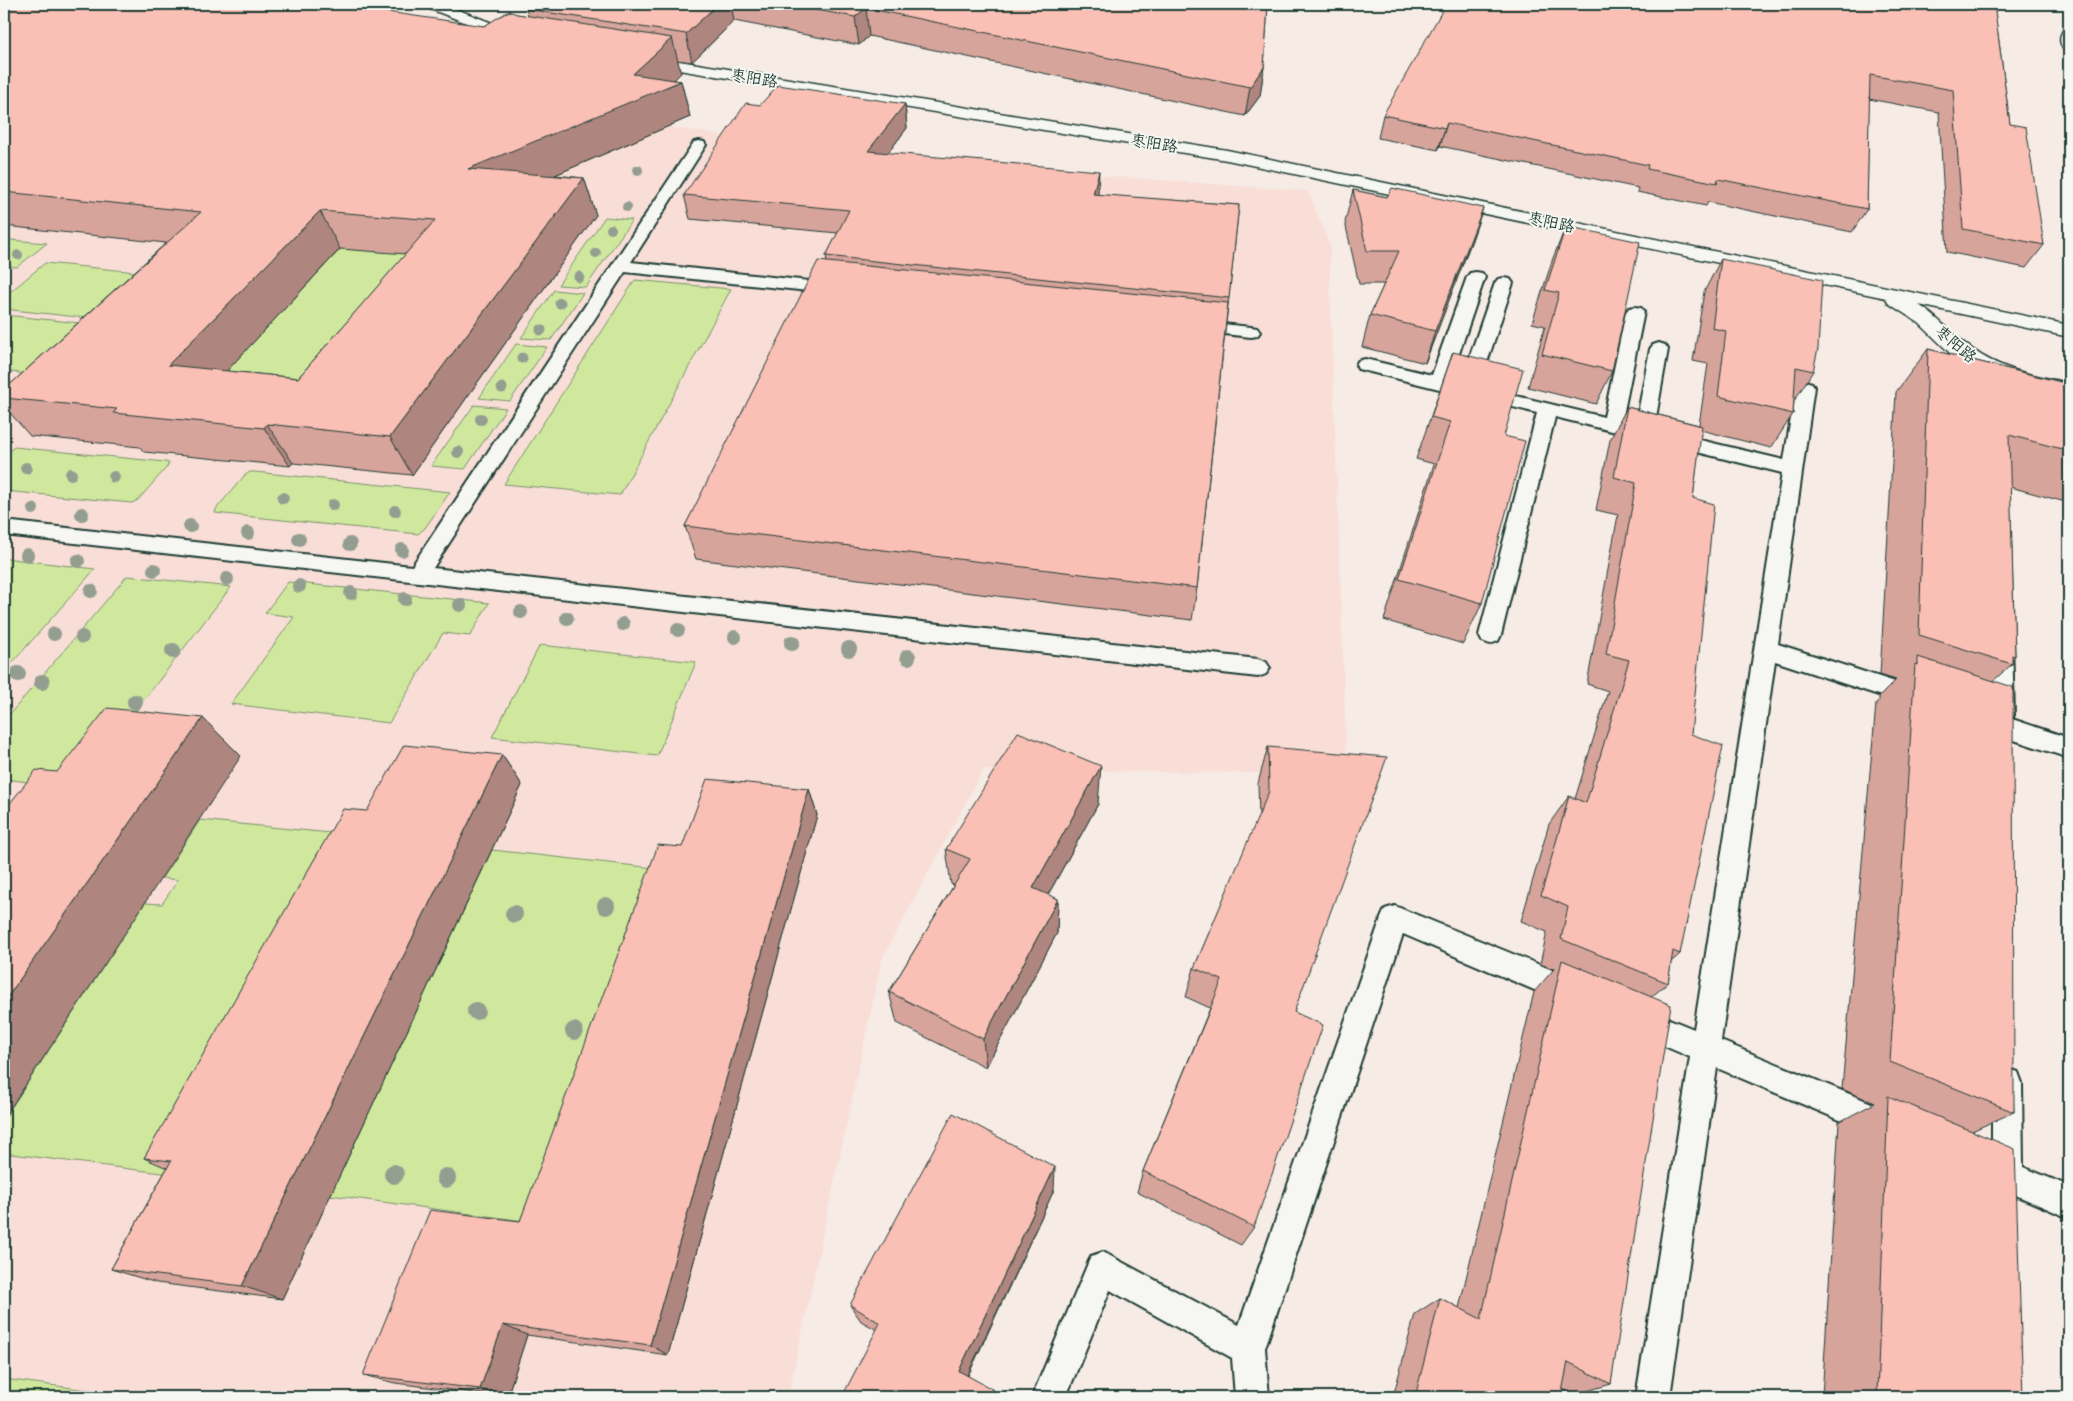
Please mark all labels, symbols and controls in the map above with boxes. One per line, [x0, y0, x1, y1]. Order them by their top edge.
street label: 枣阳路 [729, 64, 779, 92]
street label: 枣阳路 [1129, 129, 1179, 157]
street label: 枣阳路 [1525, 207, 1577, 237]
street label: 枣阳路 [1931, 321, 1981, 367]

